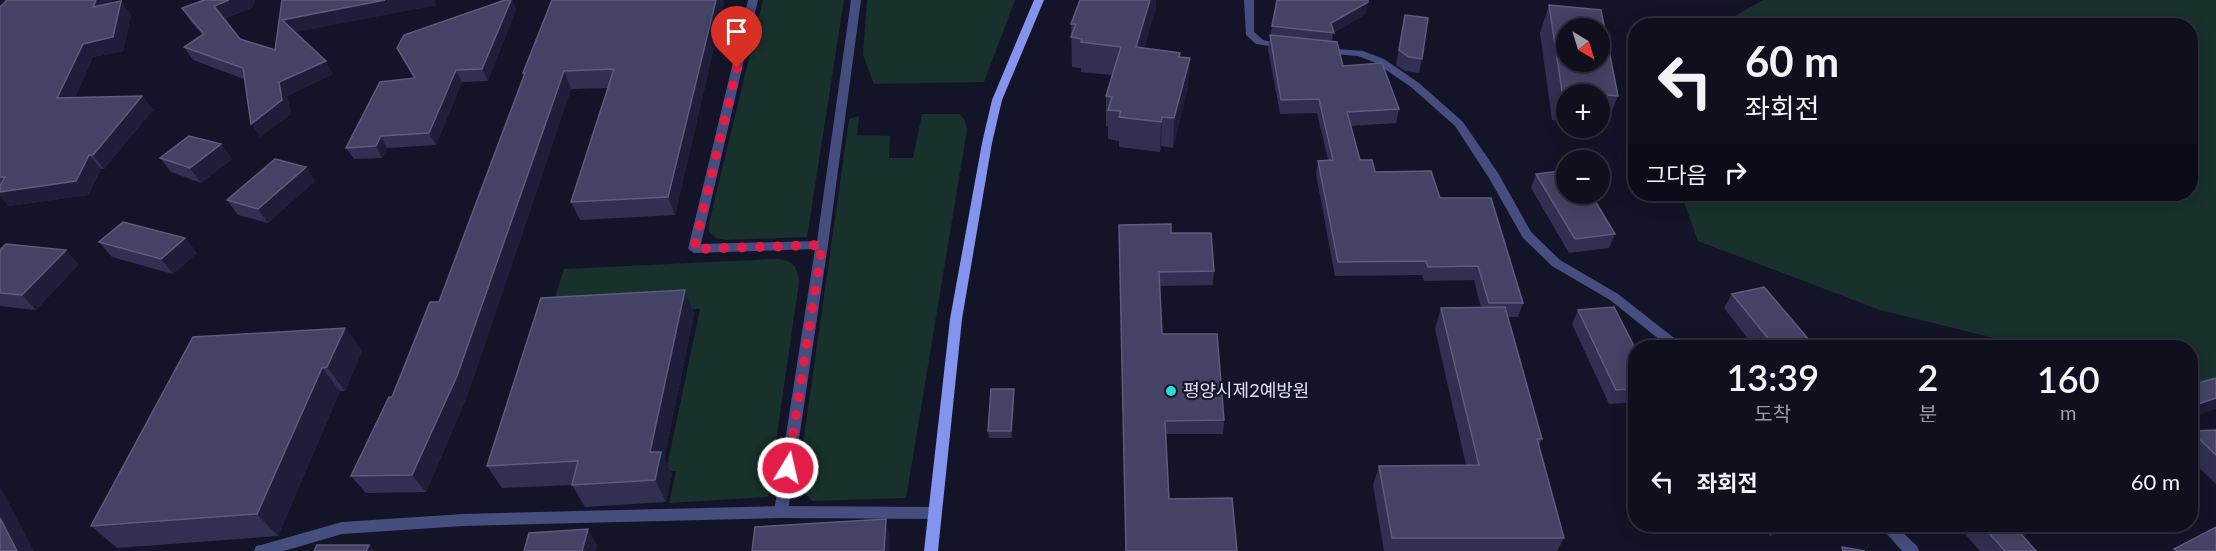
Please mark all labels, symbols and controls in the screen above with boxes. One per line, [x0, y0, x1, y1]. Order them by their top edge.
pin [711, 6, 762, 68]
icon: arrive [720, 15, 753, 48]
north arrow [1556, 18, 1610, 72]
map controls [1556, 18, 1610, 204]
text: 60 m [1745, 36, 1839, 86]
icon: left [1646, 42, 1724, 120]
button: + [1556, 84, 1610, 138]
text: 좌회전 [1745, 91, 1820, 124]
button: − [1556, 150, 1610, 204]
icon: right [1719, 156, 1752, 189]
text: 그다음 [1646, 161, 1707, 188]
text: 13:39 [1726, 355, 1819, 399]
text: 2 [1918, 355, 1938, 399]
text: 160 [2037, 357, 2100, 401]
place label: 평양시제2예방원 [1183, 379, 1309, 401]
marker: 평양시제2예방원 [1164, 384, 1178, 398]
text: m [2060, 400, 2076, 424]
text: 도착 [1754, 401, 1791, 425]
text: 분 [1919, 401, 1937, 425]
position arrow [756, 436, 820, 500]
icon: left [1646, 465, 1679, 498]
text: 60 m [2131, 468, 2180, 495]
text: 좌회전 [1697, 469, 1758, 496]

